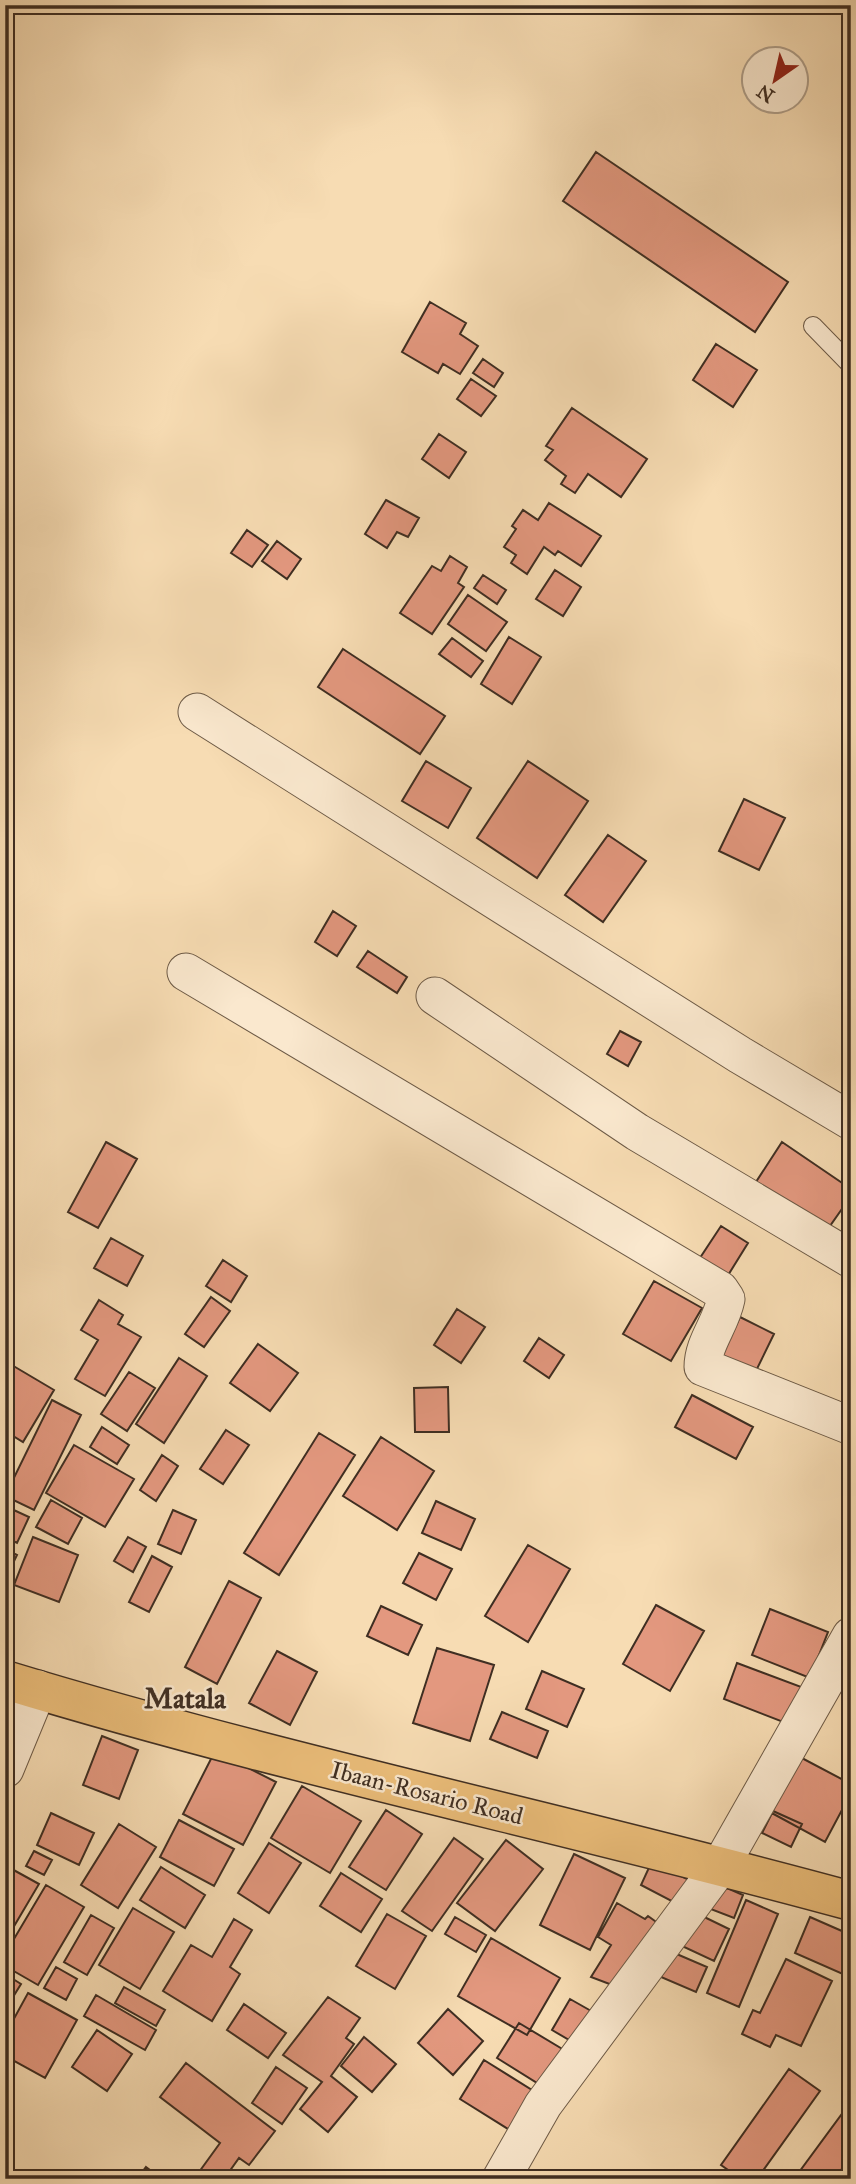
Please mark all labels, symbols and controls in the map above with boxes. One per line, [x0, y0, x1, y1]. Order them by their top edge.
north arrow [740, 46, 810, 116]
text: N [753, 80, 779, 108]
district label: Matala [144, 1681, 227, 1716]
street label: Ibaan-Rosario Road [328, 1755, 526, 1831]

